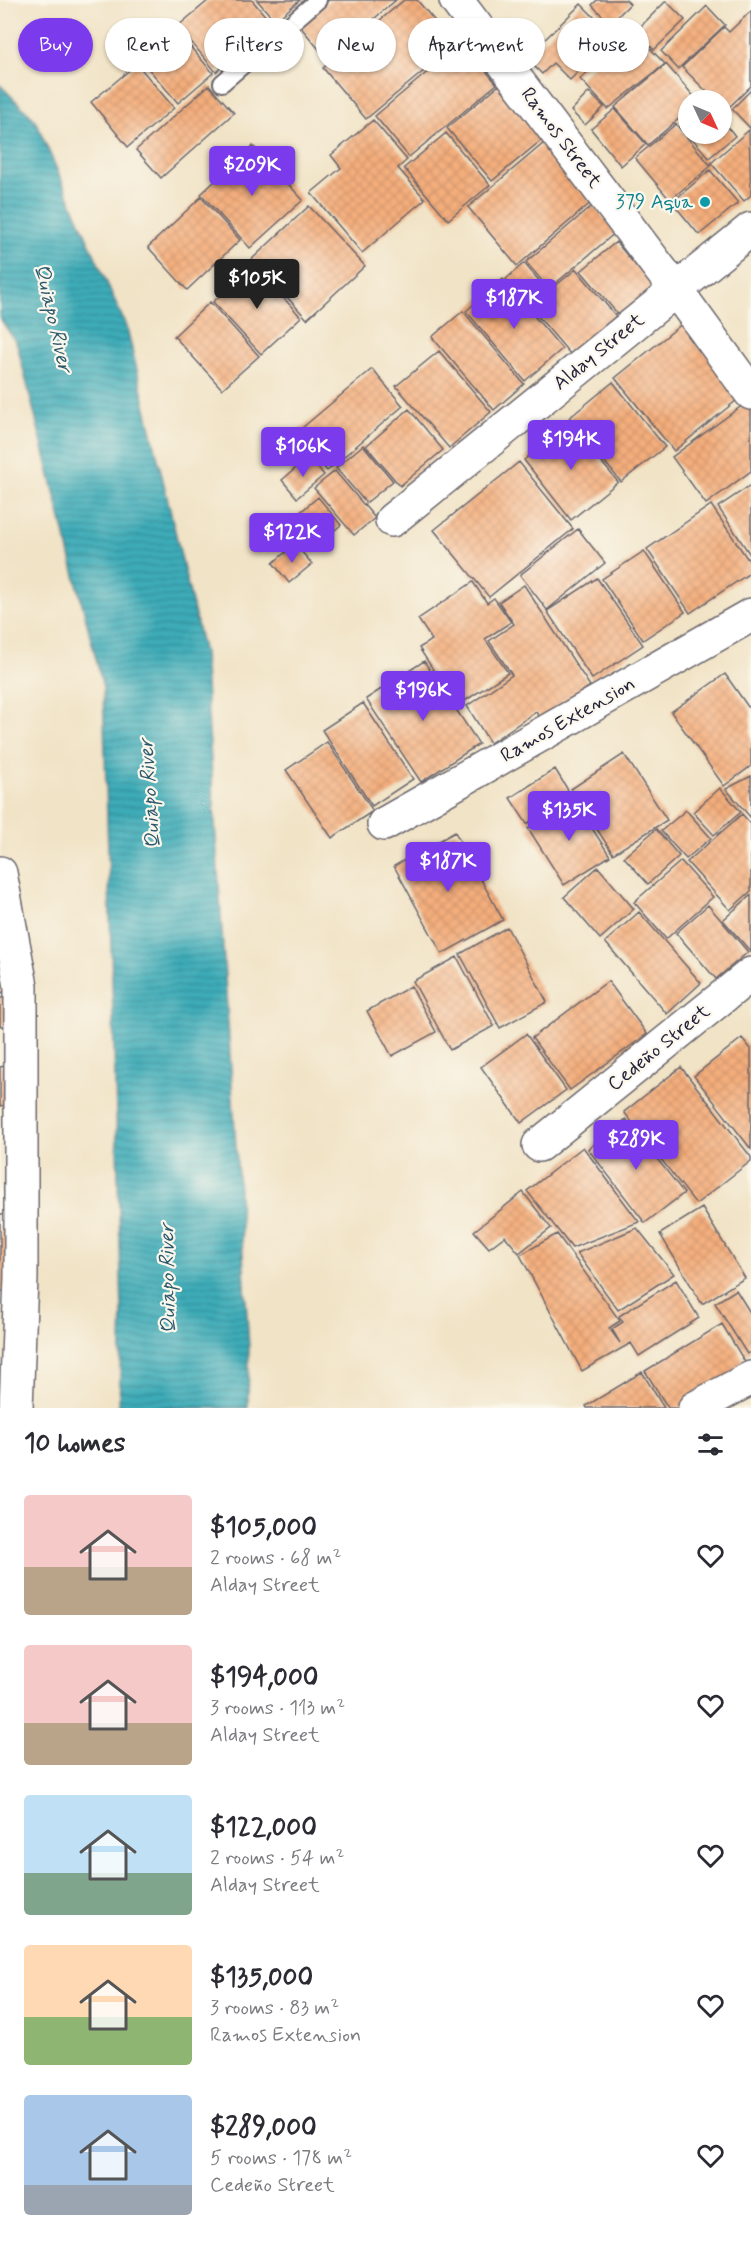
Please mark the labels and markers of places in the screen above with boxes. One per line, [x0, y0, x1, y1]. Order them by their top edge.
pin: $209K [210, 146, 294, 197]
place label: 379 Aqua [616, 189, 694, 216]
marker: 379 Aqua [698, 195, 712, 209]
pin: $105K [215, 259, 299, 310]
pin: $187K [472, 279, 556, 330]
pin: $194K [529, 420, 613, 471]
pin: $106K [261, 427, 345, 478]
pin: $122K [250, 513, 334, 564]
pin: $196K [381, 671, 465, 722]
pin: $135K [527, 791, 611, 842]
pin: $187K [406, 842, 490, 893]
pin: $289K [594, 1120, 678, 1171]

